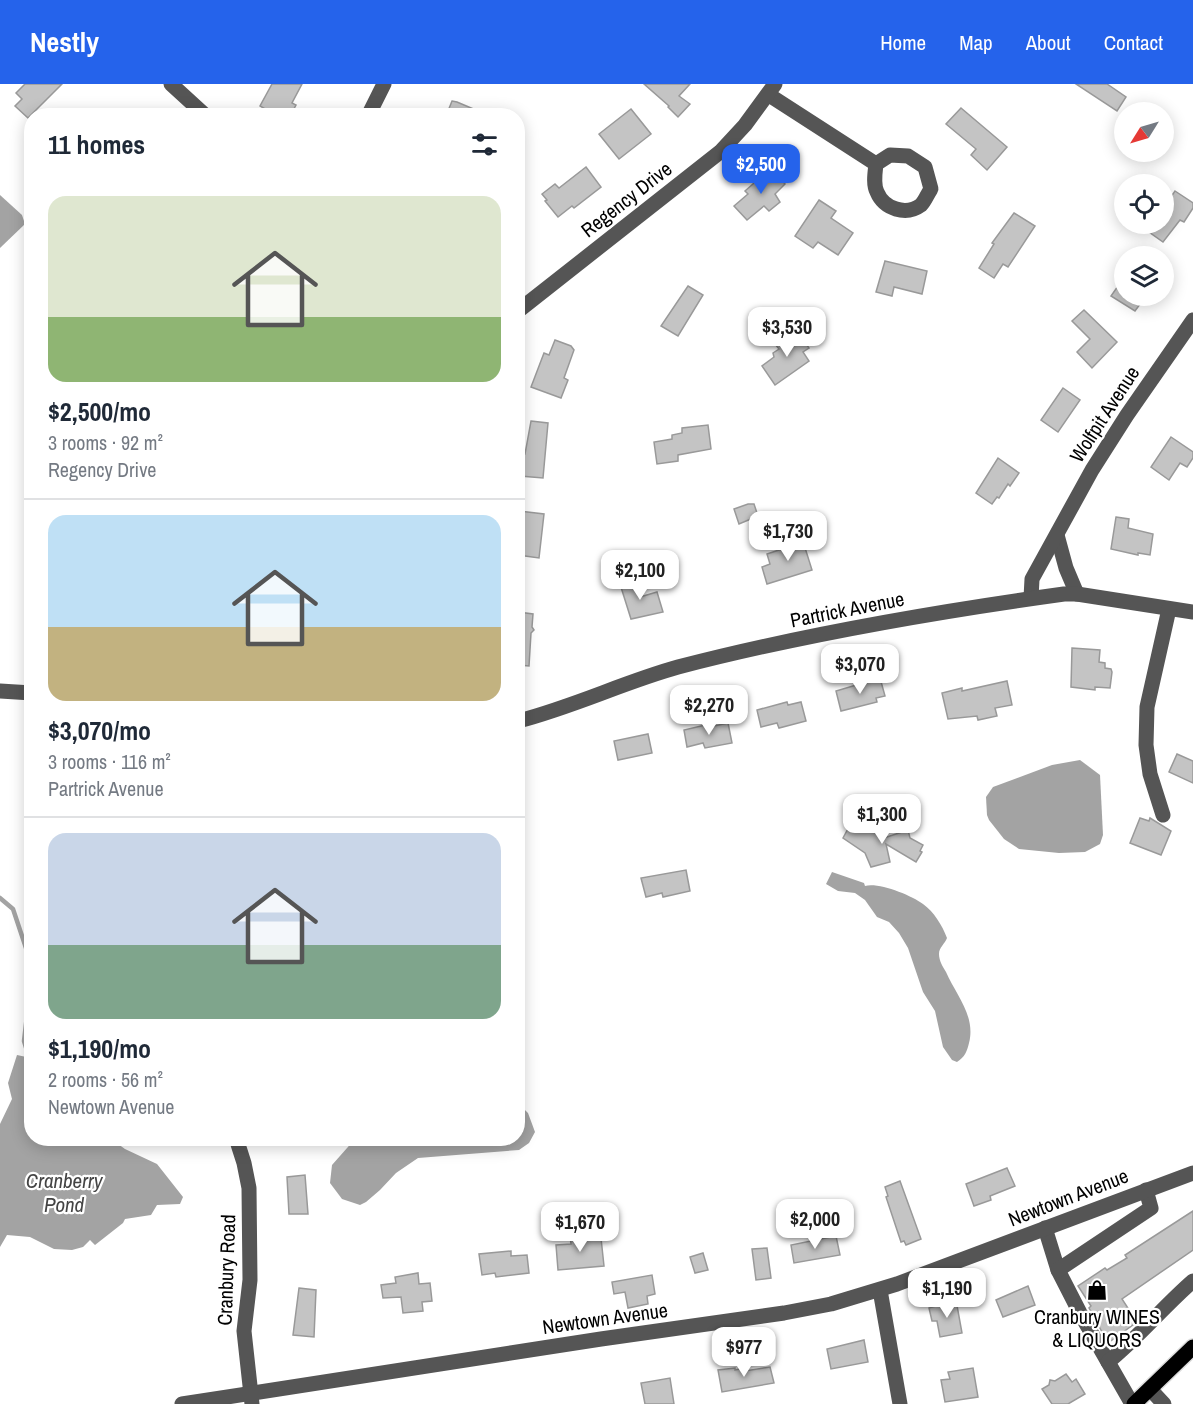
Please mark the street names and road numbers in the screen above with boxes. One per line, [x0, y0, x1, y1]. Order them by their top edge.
street label: Regency Drive [575, 155, 677, 243]
street label: Wolfpit Avenue [1063, 361, 1145, 467]
street label: Partrick Avenue [788, 585, 906, 633]
street label: Newtown Avenue [1004, 1162, 1132, 1232]
street label: Cranbury Road [211, 1214, 241, 1326]
street label: Newtown Avenue [541, 1296, 669, 1340]

